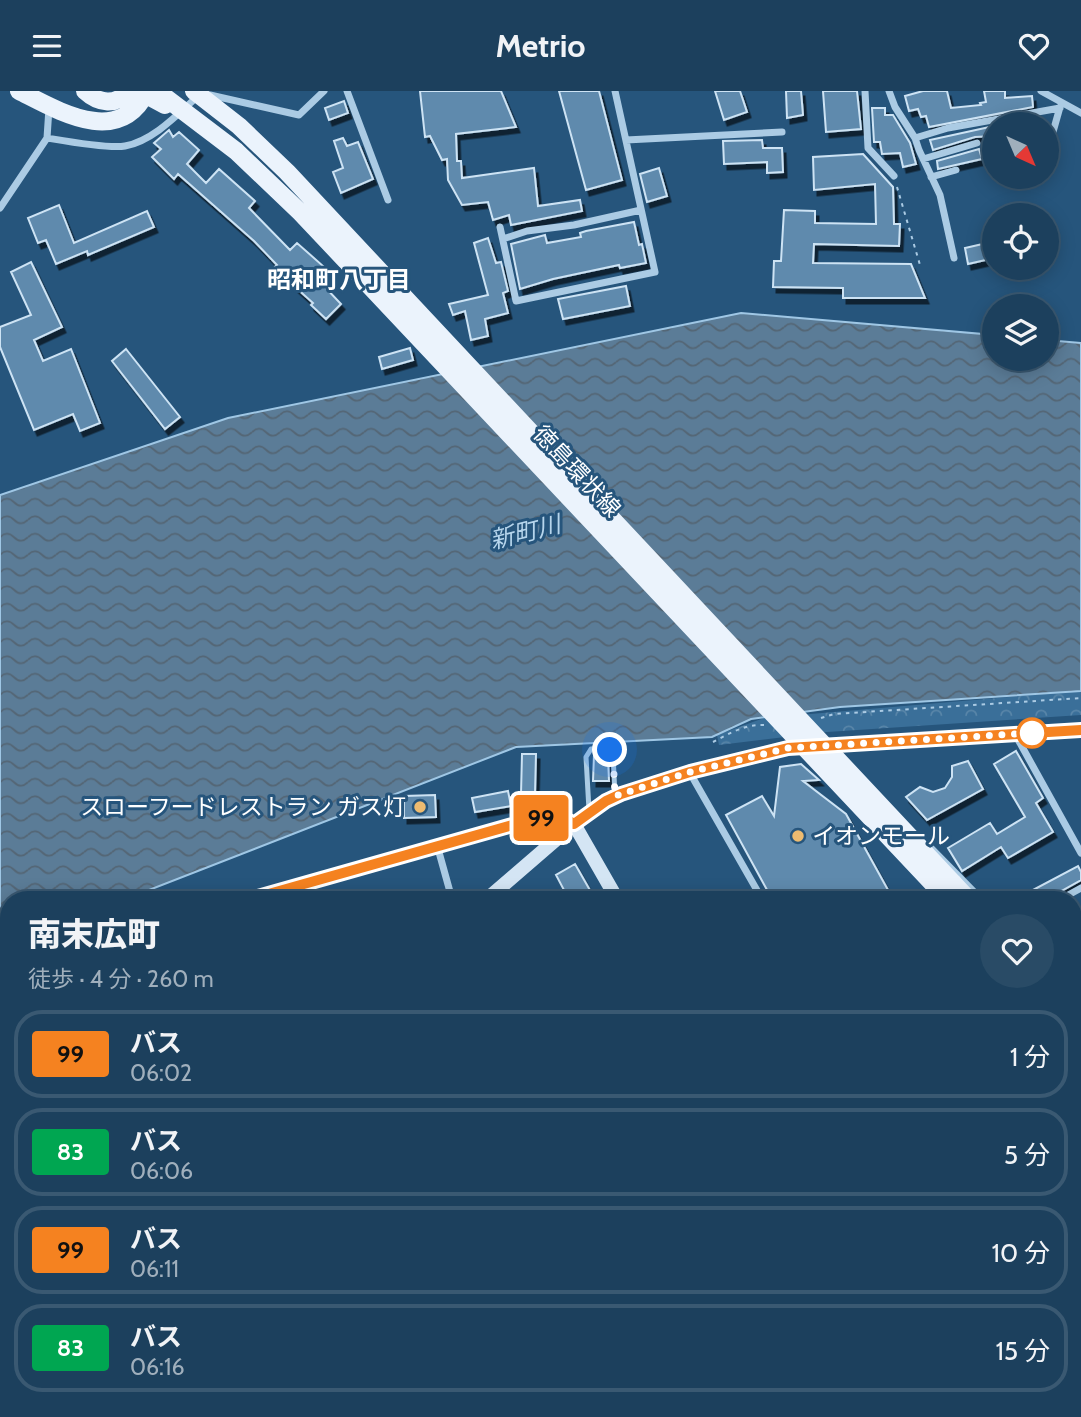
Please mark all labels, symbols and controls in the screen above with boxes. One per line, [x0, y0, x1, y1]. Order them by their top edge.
text: Metrio [495, 26, 586, 65]
icon: menu [28, 27, 66, 65]
icon: heart [1015, 27, 1053, 65]
north arrow [982, 112, 1059, 189]
map controls [982, 112, 1059, 371]
button: locate [982, 203, 1059, 280]
district label: 昭和町八丁目 [267, 265, 411, 294]
button: layers [982, 294, 1059, 371]
street label: 徳島環状線 [528, 419, 626, 523]
water label: 新町川 [487, 508, 566, 555]
unlabelled marker [1017, 718, 1047, 748]
your location [592, 732, 627, 767]
place label: スローフードレストラン ガス灯 [80, 793, 406, 821]
line badge: 99 [510, 795, 572, 841]
marker: スローフードレストラン ガス灯 [412, 799, 428, 815]
text: 99 [528, 803, 554, 832]
place label: イオンモール [812, 822, 950, 850]
marker: イオンモール [790, 828, 806, 844]
text: 南末広町 [28, 914, 160, 954]
button: heart [980, 914, 1054, 988]
text: 徒歩 · 4 分 · 260 m [28, 965, 214, 993]
text: バス [130, 1027, 182, 1059]
text: 99 [57, 1039, 84, 1068]
text: 1 分 [1010, 1041, 1050, 1073]
text: 06:02 [130, 1059, 192, 1087]
text: バス [130, 1125, 182, 1157]
text: 83 [57, 1137, 84, 1166]
text: 5 分 [1004, 1139, 1050, 1171]
text: 06:06 [130, 1157, 193, 1185]
text: バス [130, 1223, 182, 1255]
text: 99 [57, 1235, 84, 1264]
text: 10 分 [992, 1237, 1050, 1269]
text: 06:11 [130, 1255, 179, 1283]
text: バス [130, 1321, 182, 1353]
text: 83 [57, 1333, 84, 1362]
text: 15 分 [996, 1335, 1050, 1367]
text: 06:16 [130, 1353, 184, 1381]

